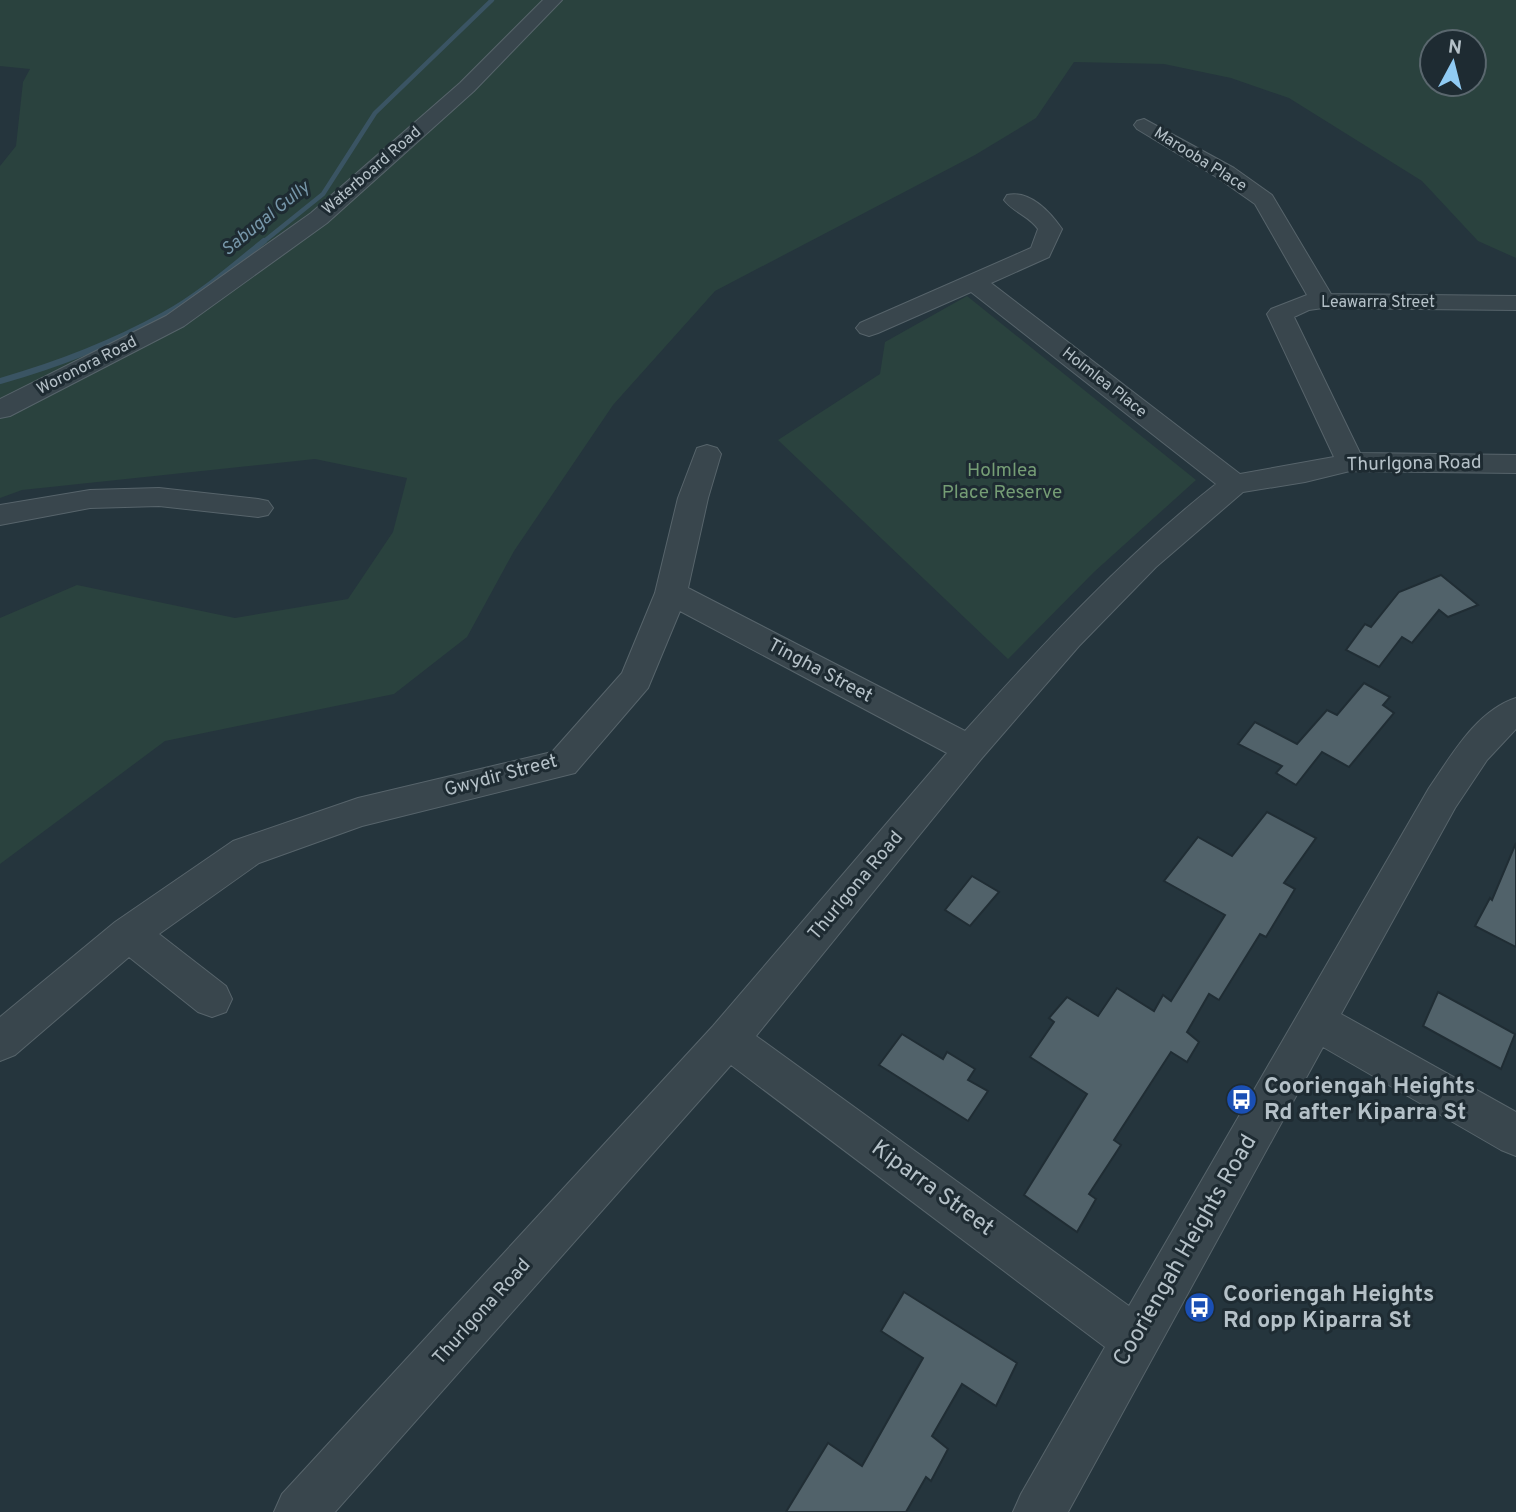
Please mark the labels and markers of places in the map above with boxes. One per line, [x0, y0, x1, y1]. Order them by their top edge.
place label: Cooriengah Heights Rd after Kiparra St [1264, 1073, 1475, 1128]
bus stop icon: Cooriengah Heights Rd after Kiparra St [1224, 1083, 1258, 1117]
place label: Cooriengah Heights Rd opp Kiparra St [1223, 1281, 1434, 1336]
bus stop icon: Cooriengah Heights Rd opp Kiparra St [1183, 1291, 1217, 1325]

